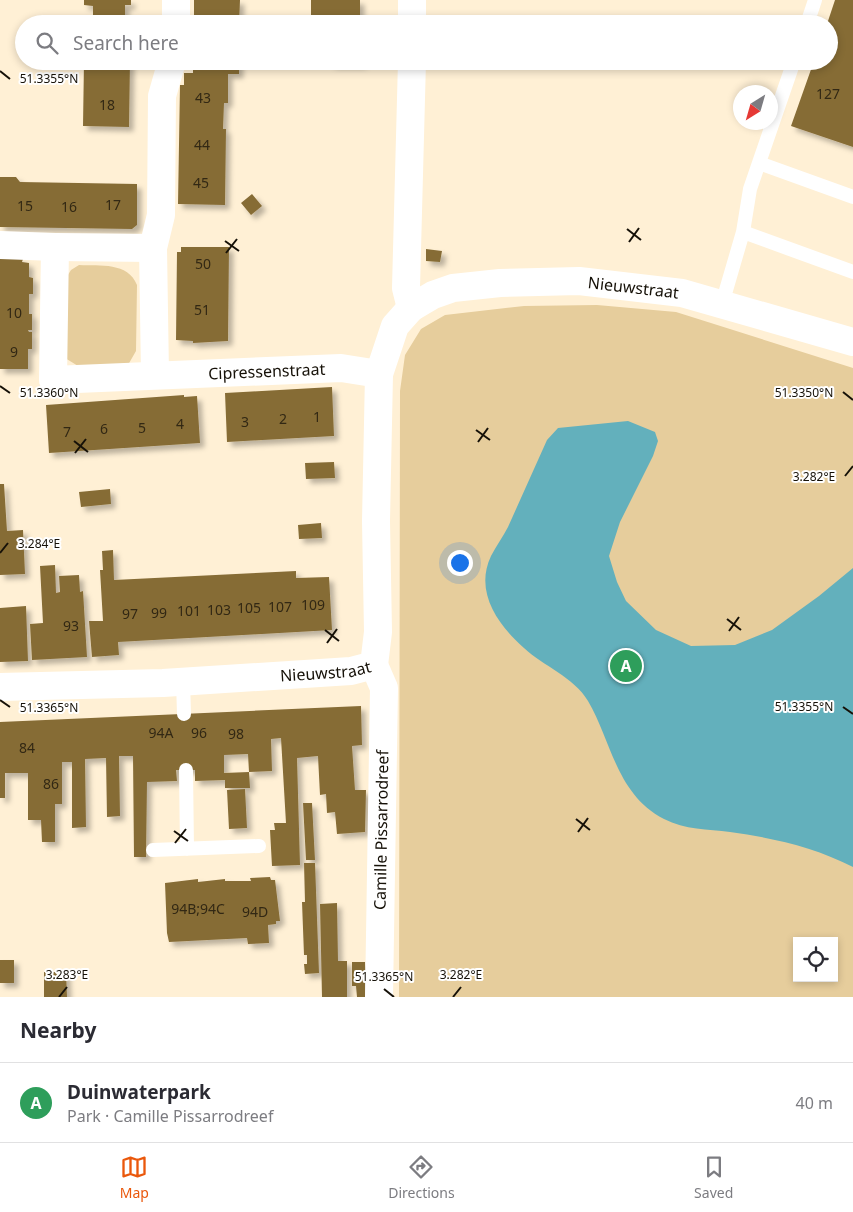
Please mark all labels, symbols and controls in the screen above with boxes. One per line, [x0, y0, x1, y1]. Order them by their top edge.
search box [15, 15, 838, 70]
icon: search [33, 29, 61, 57]
text: Search here [73, 30, 179, 56]
text: 51.3355°N [20, 70, 78, 87]
house number: 127 [816, 84, 840, 103]
north arrow [733, 85, 778, 130]
house number: 43 [195, 88, 211, 107]
house number: 18 [99, 95, 115, 114]
house number: 44 [194, 135, 210, 154]
house number: 45 [193, 173, 209, 192]
house number: 17 [105, 195, 121, 214]
house number: 15 [17, 196, 33, 215]
house number: 16 [61, 197, 77, 216]
house number: 50 [195, 254, 211, 273]
street label: Nieuwstraat [587, 271, 680, 304]
house number: 51 [194, 300, 210, 319]
house number: 10 [6, 303, 22, 322]
house number: 9 [10, 342, 18, 361]
street label: Cipressenstraat [208, 358, 326, 385]
text: 51.3360°N [20, 384, 78, 401]
text: 51.3350°N [775, 384, 833, 401]
house number: 1 [313, 407, 321, 426]
house number: 2 [279, 409, 287, 428]
house number: 3 [241, 412, 249, 431]
house number: 4 [176, 414, 184, 433]
house number: 5 [138, 418, 146, 437]
house number: 6 [100, 419, 108, 438]
house number: 7 [63, 422, 71, 441]
text: 3.282°E [793, 468, 835, 485]
text: 3.284°E [18, 535, 60, 552]
your location [447, 550, 473, 576]
house number: 109 [301, 595, 325, 614]
house number: 107 [268, 597, 292, 616]
house number: 105 [237, 598, 261, 617]
house number: 103 [207, 600, 231, 619]
house number: 101 [177, 601, 201, 620]
house number: 99 [151, 603, 167, 622]
house number: 97 [122, 604, 138, 623]
house number: 93 [63, 616, 79, 635]
pin: A [610, 647, 642, 685]
street label: Nieuwstraat [279, 655, 374, 687]
text: 51.3355°N [775, 698, 833, 715]
text: 51.3365°N [20, 699, 78, 716]
house number: 94A [149, 723, 174, 742]
house number: 96 [191, 723, 207, 742]
house number: 98 [228, 724, 244, 743]
house number: 84 [19, 738, 35, 757]
street label: Camille Pissarrodreef [369, 748, 393, 910]
house number: 86 [43, 774, 59, 793]
house number: 94B;94C [171, 899, 225, 918]
house number: 94D [242, 902, 268, 921]
map controls [793, 937, 838, 982]
button: locate [793, 937, 838, 982]
text: 3.283°E [46, 966, 88, 983]
text: 3.282°E [440, 966, 482, 983]
text: 51.3365°N [355, 968, 413, 985]
text: Nearby [20, 1016, 96, 1044]
text: Duinwaterpark [67, 1079, 211, 1105]
text: A [30, 1092, 42, 1114]
text: 40 m [796, 1092, 833, 1114]
text: Park · Camille Pissarrodreef [67, 1105, 273, 1127]
tab: Map [120, 1153, 149, 1202]
tab: Directions [388, 1153, 455, 1202]
tab: Saved [694, 1153, 733, 1202]

